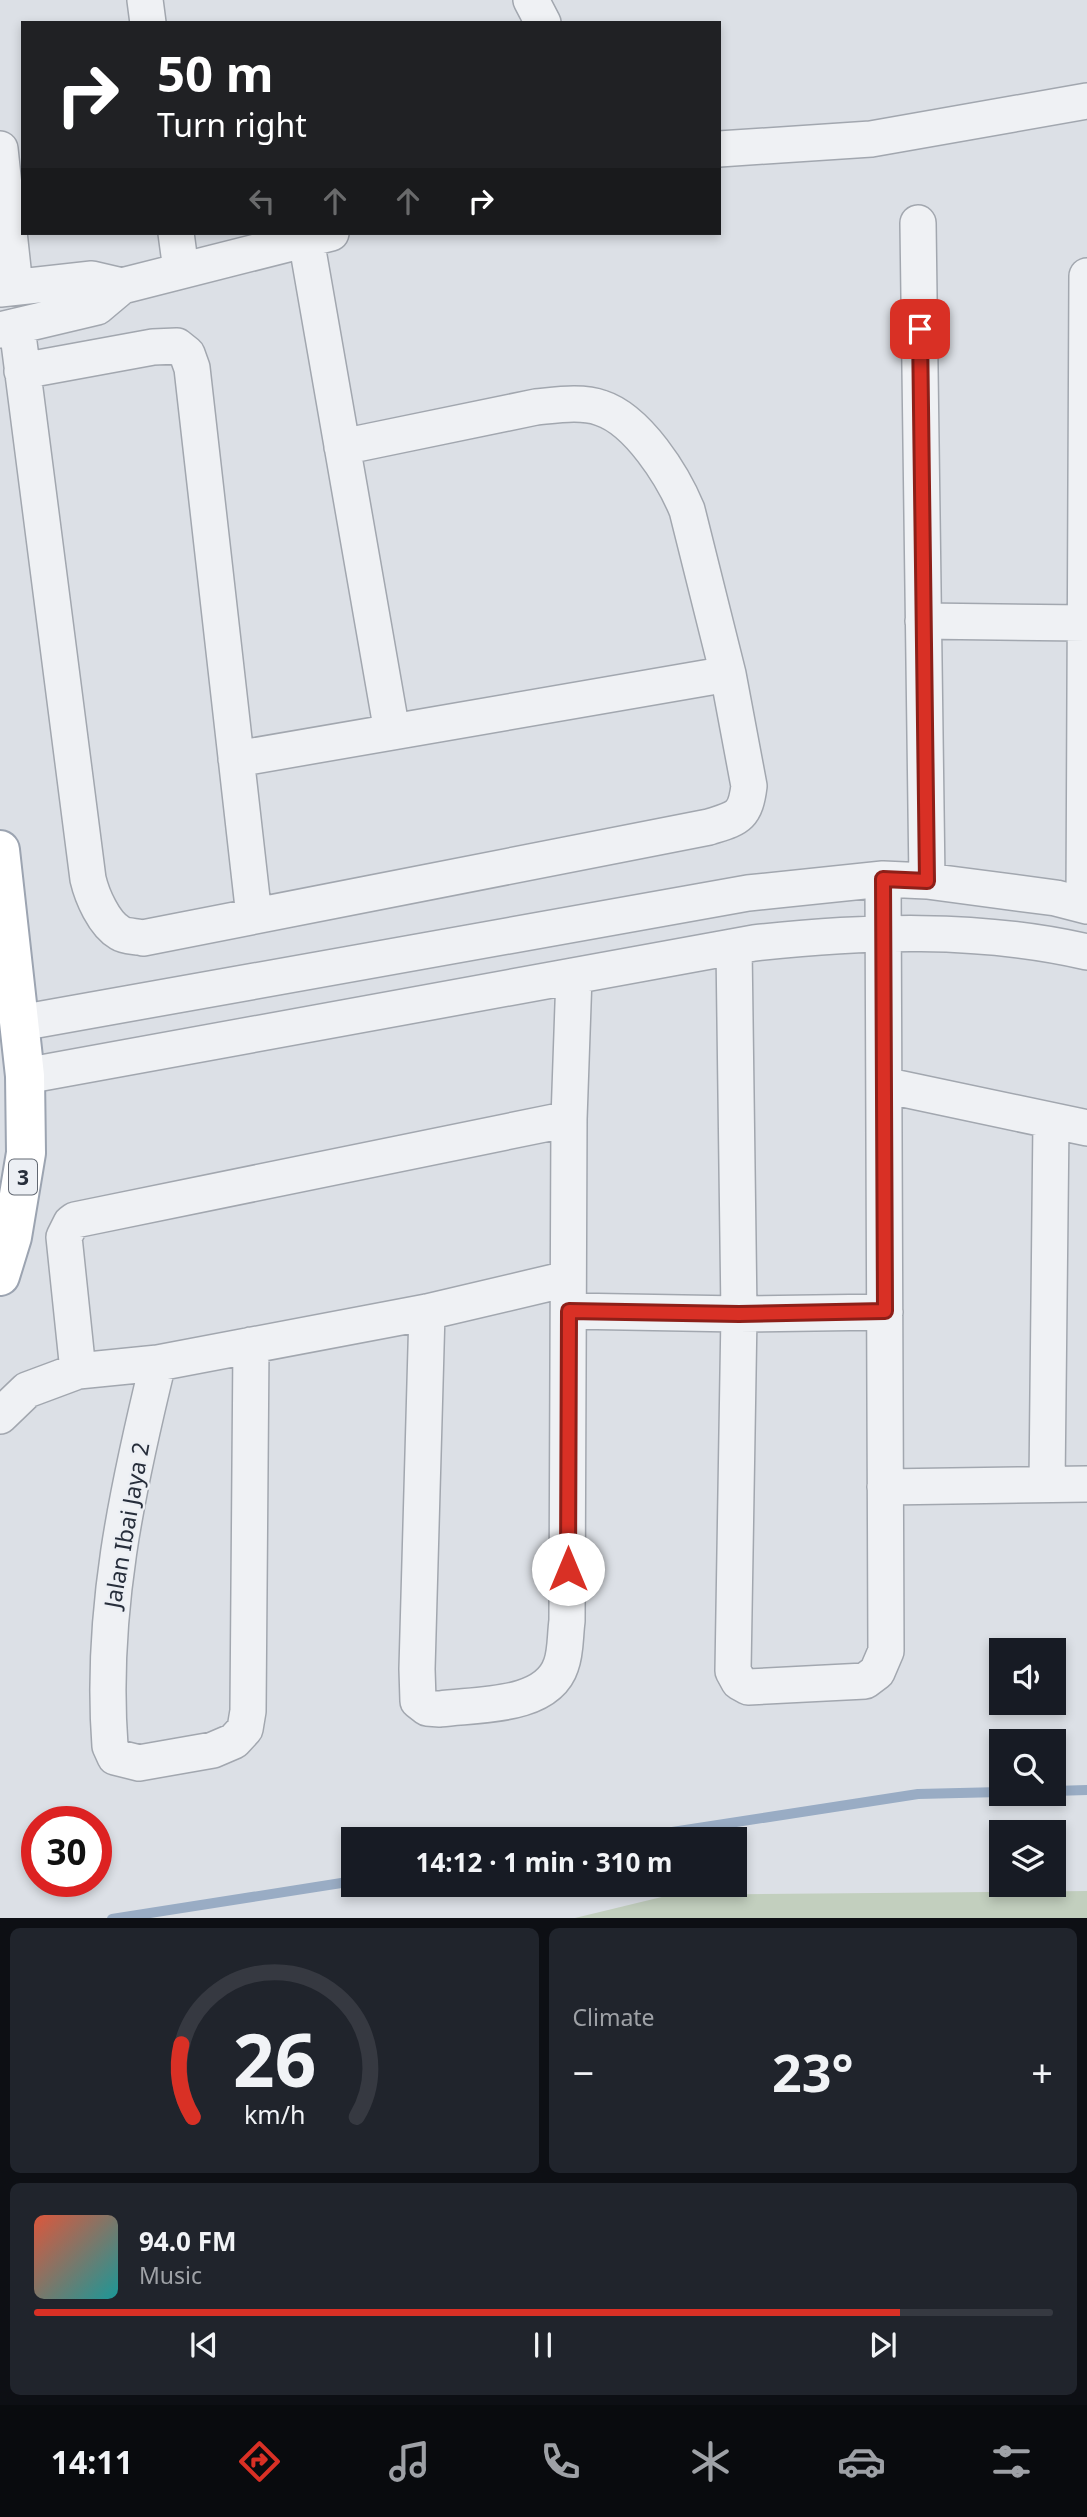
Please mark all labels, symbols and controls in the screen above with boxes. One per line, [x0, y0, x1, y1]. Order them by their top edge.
text: 50 m [157, 40, 274, 106]
icon: right [42, 49, 133, 140]
text: Turn right [157, 103, 307, 146]
icon: left [243, 182, 281, 220]
icon: ahead [316, 182, 354, 220]
icon: ahead [389, 182, 427, 220]
icon: right [462, 182, 500, 220]
pin [890, 299, 950, 359]
icon: arrive [901, 310, 939, 348]
road number: 3 [9, 1160, 37, 1194]
street label: Jalan Ibai Jaya 2 [95, 1440, 156, 1612]
position arrow [531, 1532, 605, 1606]
map controls [989, 1638, 1066, 1897]
button: sound [989, 1638, 1066, 1715]
button: search [989, 1729, 1066, 1806]
speed limit sign: 30 [21, 1806, 112, 1897]
button: layers [989, 1820, 1066, 1897]
text: 14:12 · 1 min · 310 m [416, 1844, 672, 1880]
text: Climate [573, 2001, 655, 2033]
text: 26 [233, 2009, 316, 2108]
text: 23° [772, 2036, 854, 2107]
text: − [573, 2046, 594, 2098]
text: + [1031, 2046, 1053, 2098]
text: km/h [243, 2096, 305, 2130]
text: 94.0 FM [139, 2223, 236, 2259]
text: Music [139, 2259, 202, 2291]
icon: previous [185, 2326, 223, 2364]
icon: pause [524, 2326, 562, 2364]
icon: next [864, 2326, 902, 2364]
icon: directions [235, 2437, 284, 2486]
icon: music [385, 2437, 434, 2486]
icon: phone [536, 2437, 585, 2486]
icon: climate [686, 2437, 735, 2486]
icon: car [837, 2437, 886, 2486]
icon: filters [987, 2437, 1036, 2486]
text: 14:11 [51, 2440, 133, 2483]

